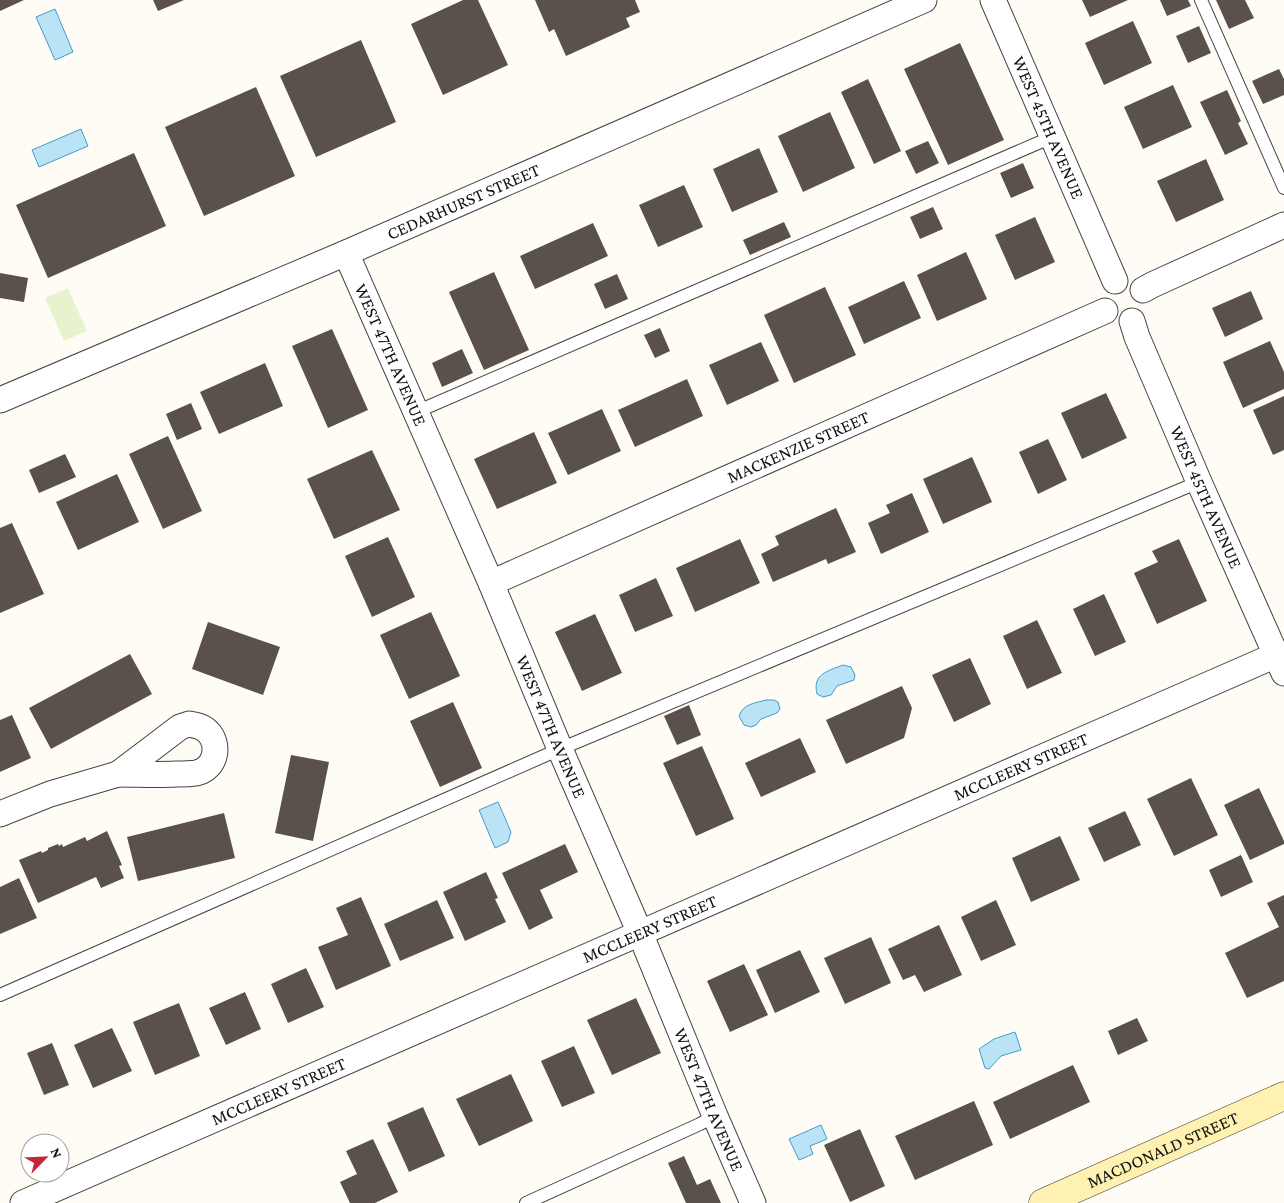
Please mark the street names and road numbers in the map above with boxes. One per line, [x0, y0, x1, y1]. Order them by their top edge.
street label: WEST 45TH AVENUE [1009, 53, 1088, 202]
street label: CEDARHURST STREET [384, 159, 543, 244]
street label: WEST 47TH AVENUE [351, 280, 431, 429]
street label: MACKENZIE STREET [724, 407, 872, 487]
street label: WEST 45TH AVENUE [1166, 423, 1246, 572]
street label: WEST 47TH AVENUE [512, 652, 590, 801]
street label: MCCLEERY STREET [951, 728, 1091, 805]
street label: MCCLEERY STREET [579, 891, 720, 967]
street label: WEST 47TH AVENUE [670, 1025, 748, 1174]
street label: MCCLEERY STREET [208, 1053, 349, 1129]
street label: MACDONALD STREET [1084, 1107, 1242, 1192]

